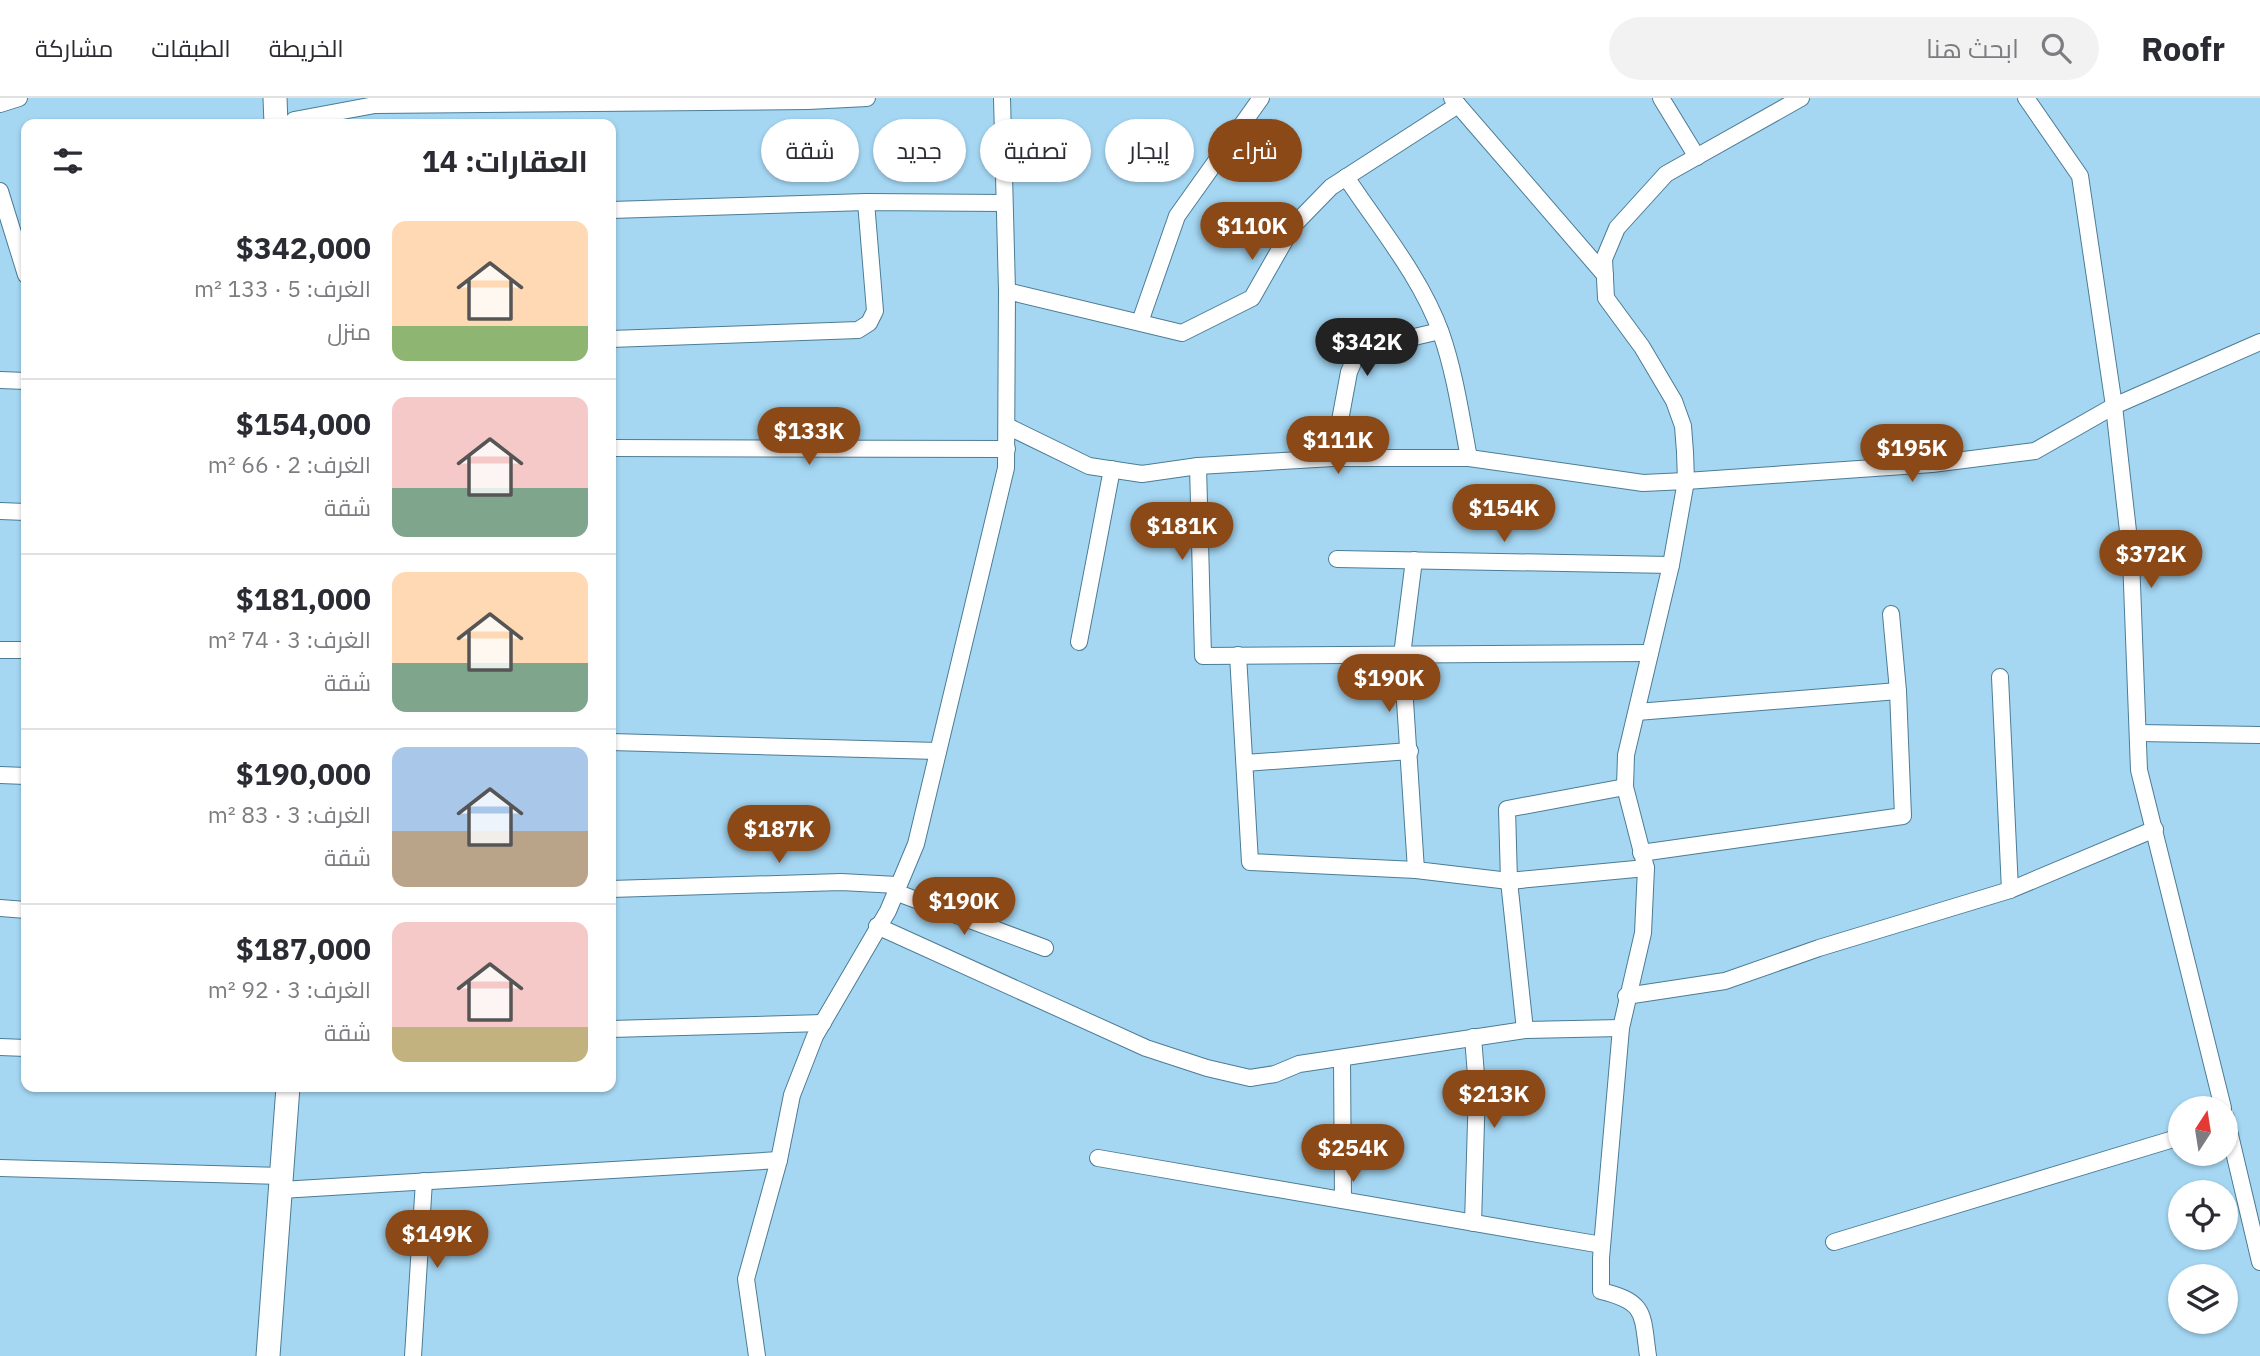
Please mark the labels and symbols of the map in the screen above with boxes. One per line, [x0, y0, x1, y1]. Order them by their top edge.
pin: $110K [1203, 202, 1301, 262]
pin: $342K [1318, 318, 1416, 378]
pin: $133K [760, 408, 858, 467]
pin: $111K [1289, 416, 1387, 476]
pin: $195K [1863, 424, 1961, 484]
pin: $154K [1455, 484, 1553, 544]
pin: $181K [1133, 503, 1231, 562]
pin: $372K [2102, 531, 2200, 590]
pin: $190K [1340, 654, 1438, 714]
pin: $187K [730, 806, 828, 865]
pin: $190K [915, 878, 1013, 937]
pin: $213K [1445, 1070, 1543, 1130]
north arrow [2168, 1096, 2238, 1166]
pin: $254K [1304, 1124, 1402, 1184]
pin: $149K [388, 1210, 486, 1270]

